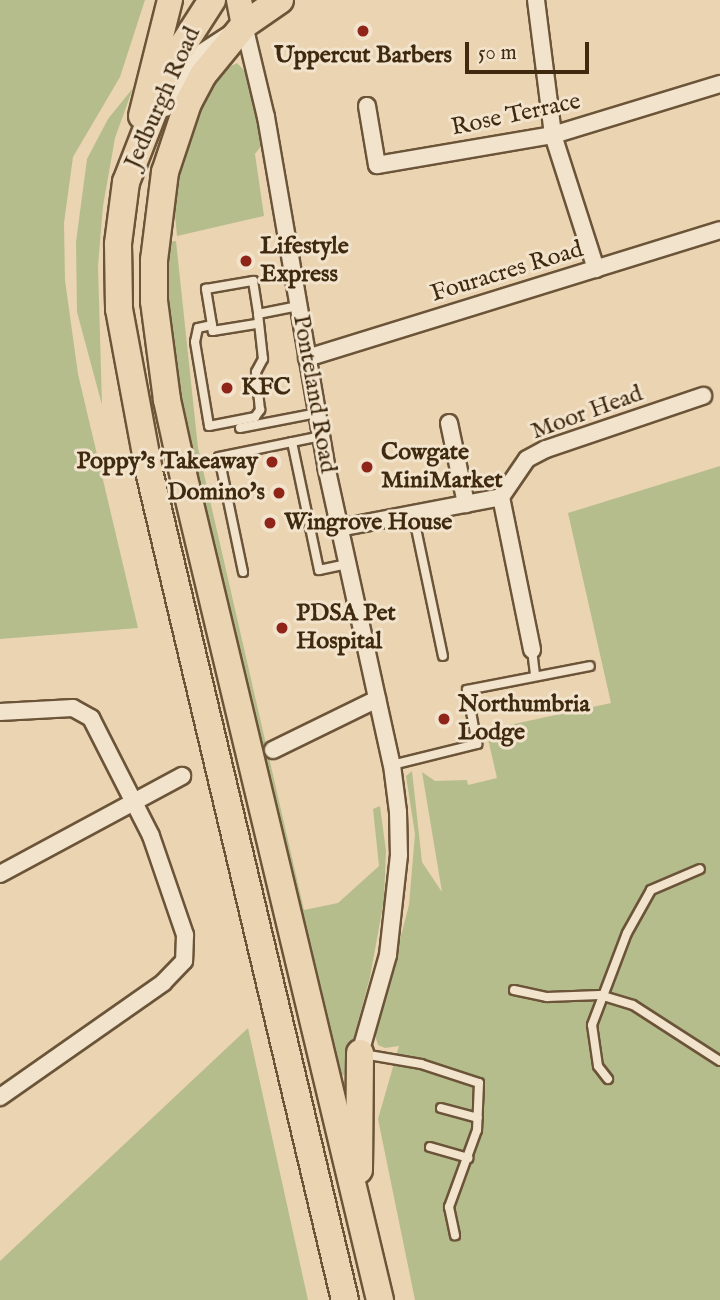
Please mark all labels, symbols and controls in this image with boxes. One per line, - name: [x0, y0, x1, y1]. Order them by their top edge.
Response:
- street label: Jedburgh Road: [119, 23, 207, 173]
- marker: Uppercut Barbers: [355, 23, 371, 39]
- scale bar: [468, 28, 592, 72]
- text: 50 m: [478, 40, 517, 67]
- place label: Uppercut Barbers: [274, 42, 452, 70]
- street label: Rose Terrace: [449, 87, 583, 143]
- place label: Lifestyle Express: [260, 233, 349, 289]
- street label: Fouracres Road: [427, 235, 587, 309]
- marker: Lifestyle Express: [238, 253, 254, 269]
- street label: Ponteland Road: [286, 313, 342, 475]
- place label: KFC: [241, 374, 291, 402]
- marker: KFC: [219, 380, 235, 396]
- street label: Moor Head: [527, 380, 647, 446]
- place label: Cowgate MiniMarket: [381, 439, 503, 495]
- place label: Poppy's Takeaway: [76, 448, 258, 476]
- marker: Poppy's Takeaway: [264, 454, 280, 470]
- marker: Cowgate MiniMarket: [359, 459, 375, 475]
- place label: Domino's: [167, 479, 265, 507]
- marker: Domino's: [271, 485, 287, 501]
- place label: Wingrove House: [284, 509, 452, 537]
- marker: Wingrove House: [262, 515, 278, 531]
- place label: PDSA Pet Hospital: [296, 600, 396, 656]
- marker: PDSA Pet Hospital: [274, 620, 290, 636]
- place label: Northumbria Lodge: [458, 691, 590, 747]
- marker: Northumbria Lodge: [436, 711, 452, 727]

